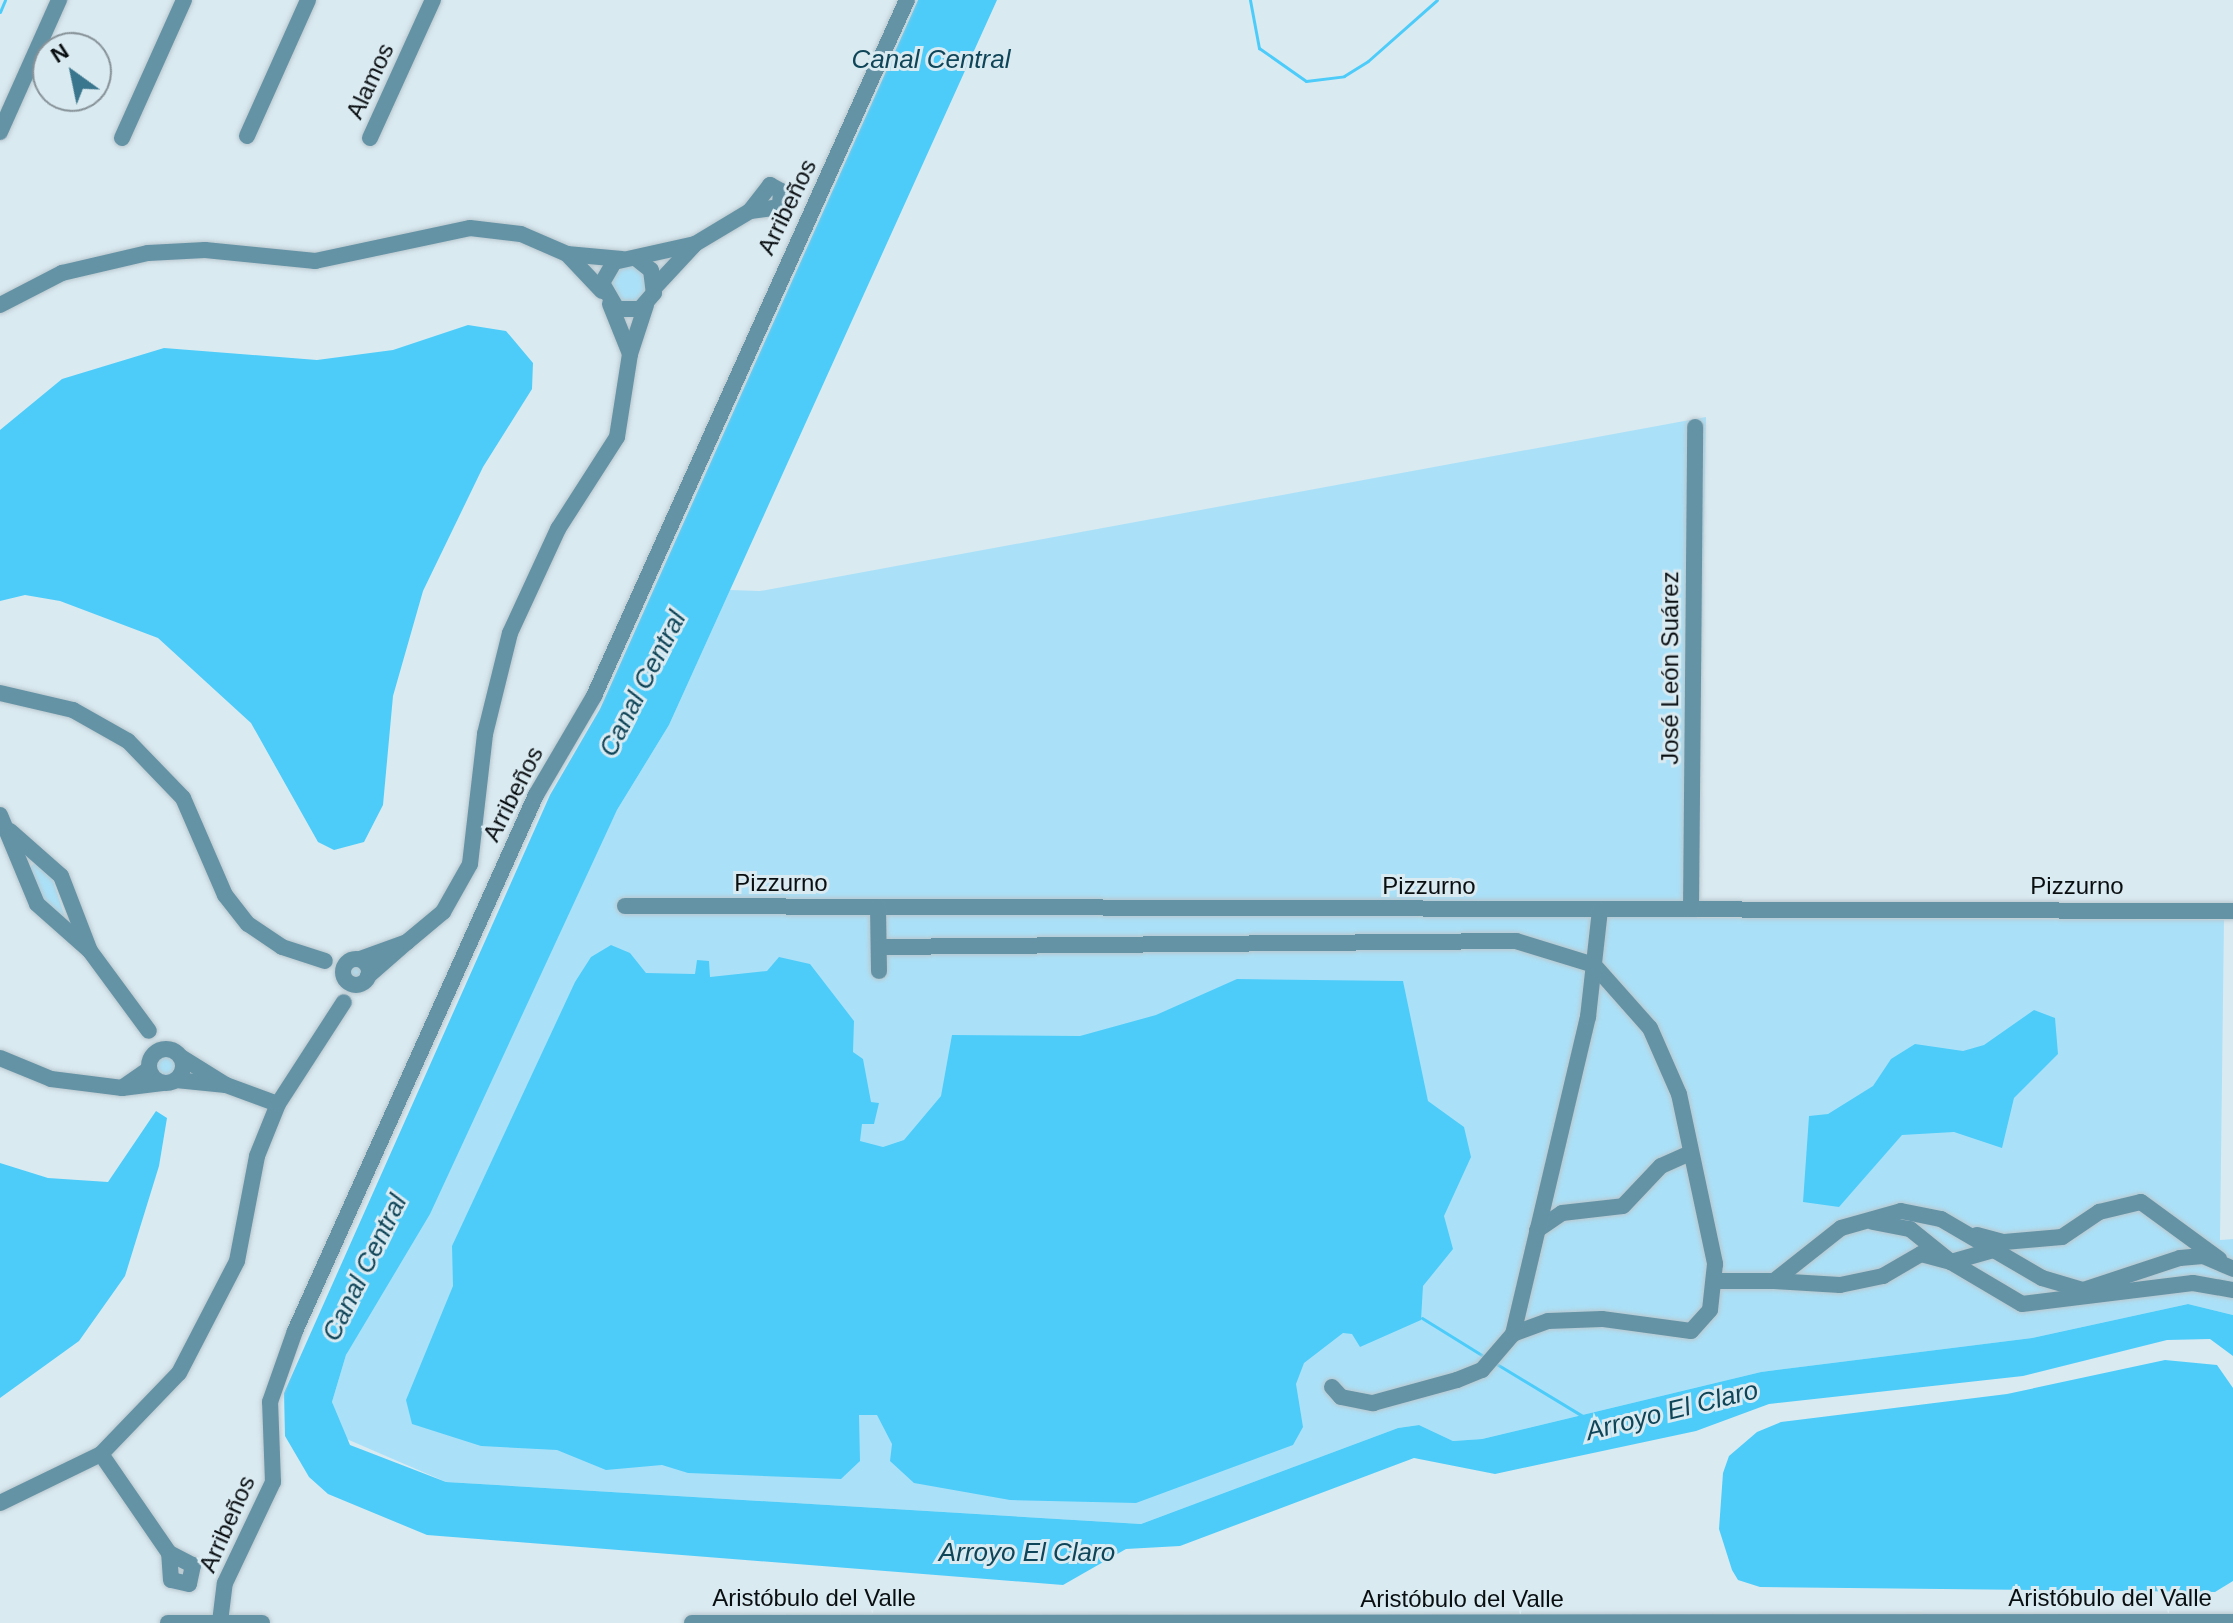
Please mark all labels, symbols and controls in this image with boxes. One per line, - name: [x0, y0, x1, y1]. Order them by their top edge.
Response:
- north arrow: [32, 32, 112, 112]
- text: N: [46, 38, 73, 68]
- street label: Alamos: [340, 39, 400, 123]
- water label: Canal Central: [852, 44, 1010, 76]
- street label: Arribeños: [752, 155, 822, 259]
- street label: José León Suárez: [1656, 571, 1684, 765]
- water label: Canal Central: [593, 606, 693, 762]
- street label: Arribeños: [477, 742, 549, 846]
- street label: Pizzurno: [734, 869, 828, 897]
- street label: Pizzurno: [1382, 872, 1476, 900]
- street label: Pizzurno: [2030, 872, 2124, 900]
- water label: Canal Central: [316, 1190, 414, 1346]
- water label: Arroyo El Claro: [1583, 1375, 1761, 1447]
- street label: Arribeños: [193, 1471, 261, 1577]
- water label: Arroyo El Claro: [939, 1537, 1115, 1569]
- street label: Aristóbulo del Valle: [712, 1584, 916, 1612]
- street label: Aristóbulo del Valle: [2008, 1584, 2212, 1612]
- street label: Aristóbulo del Valle: [1360, 1585, 1564, 1613]

